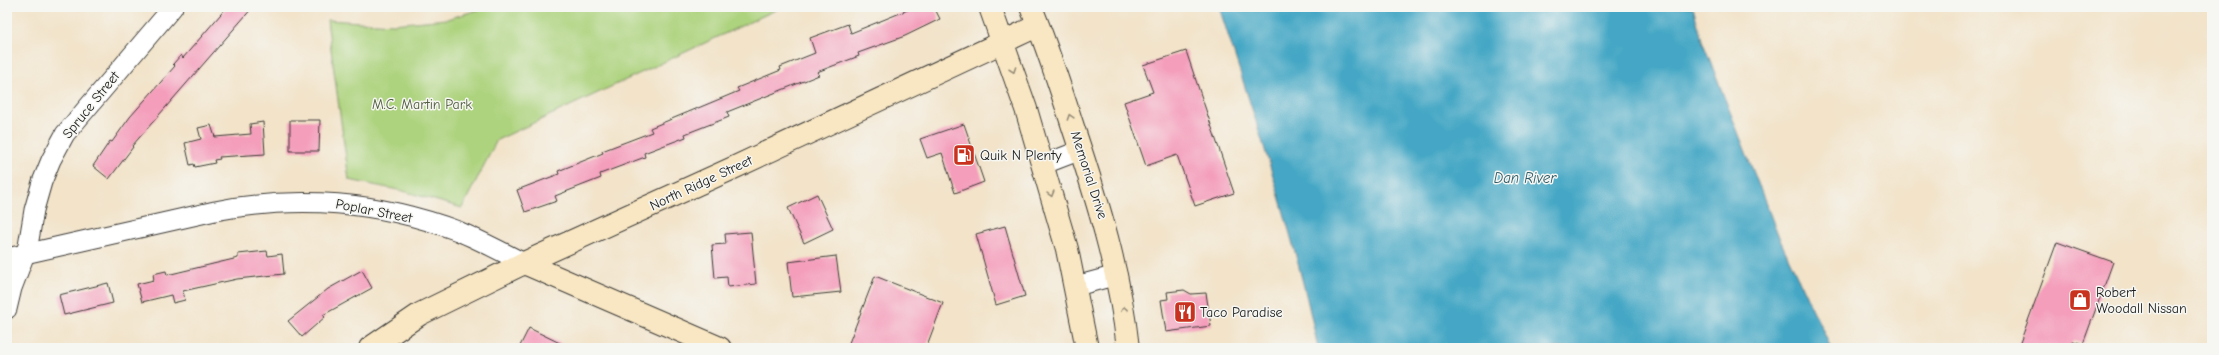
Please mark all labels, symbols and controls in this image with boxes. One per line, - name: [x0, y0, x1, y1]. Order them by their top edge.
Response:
- one-way arrow: [1008, 66, 1017, 73]
- street label: Spruce Street: [59, 67, 124, 142]
- park label: M.C. Martin Park: [372, 96, 472, 113]
- one-way arrow: [1066, 114, 1075, 121]
- street label: Memorial Drive: [1067, 129, 1111, 221]
- fuel station icon: Quik N Plenty: [951, 142, 977, 168]
- place label: Quik N Plenty: [980, 147, 1062, 164]
- street label: North Ridge Street: [647, 151, 756, 214]
- water label: Dan River: [1494, 169, 1557, 187]
- one-way arrow: [1046, 191, 1055, 198]
- street label: Poplar Street: [334, 195, 415, 227]
- place label: Robert Woodall Nissan: [2096, 284, 2187, 317]
- shop icon: Robert Woodall Nissan: [2067, 287, 2093, 313]
- restaurant icon: Taco Paradise: [1172, 299, 1198, 325]
- place label: Taco Paradise: [1200, 304, 1282, 321]
- one-way arrow: [1120, 306, 1128, 312]

